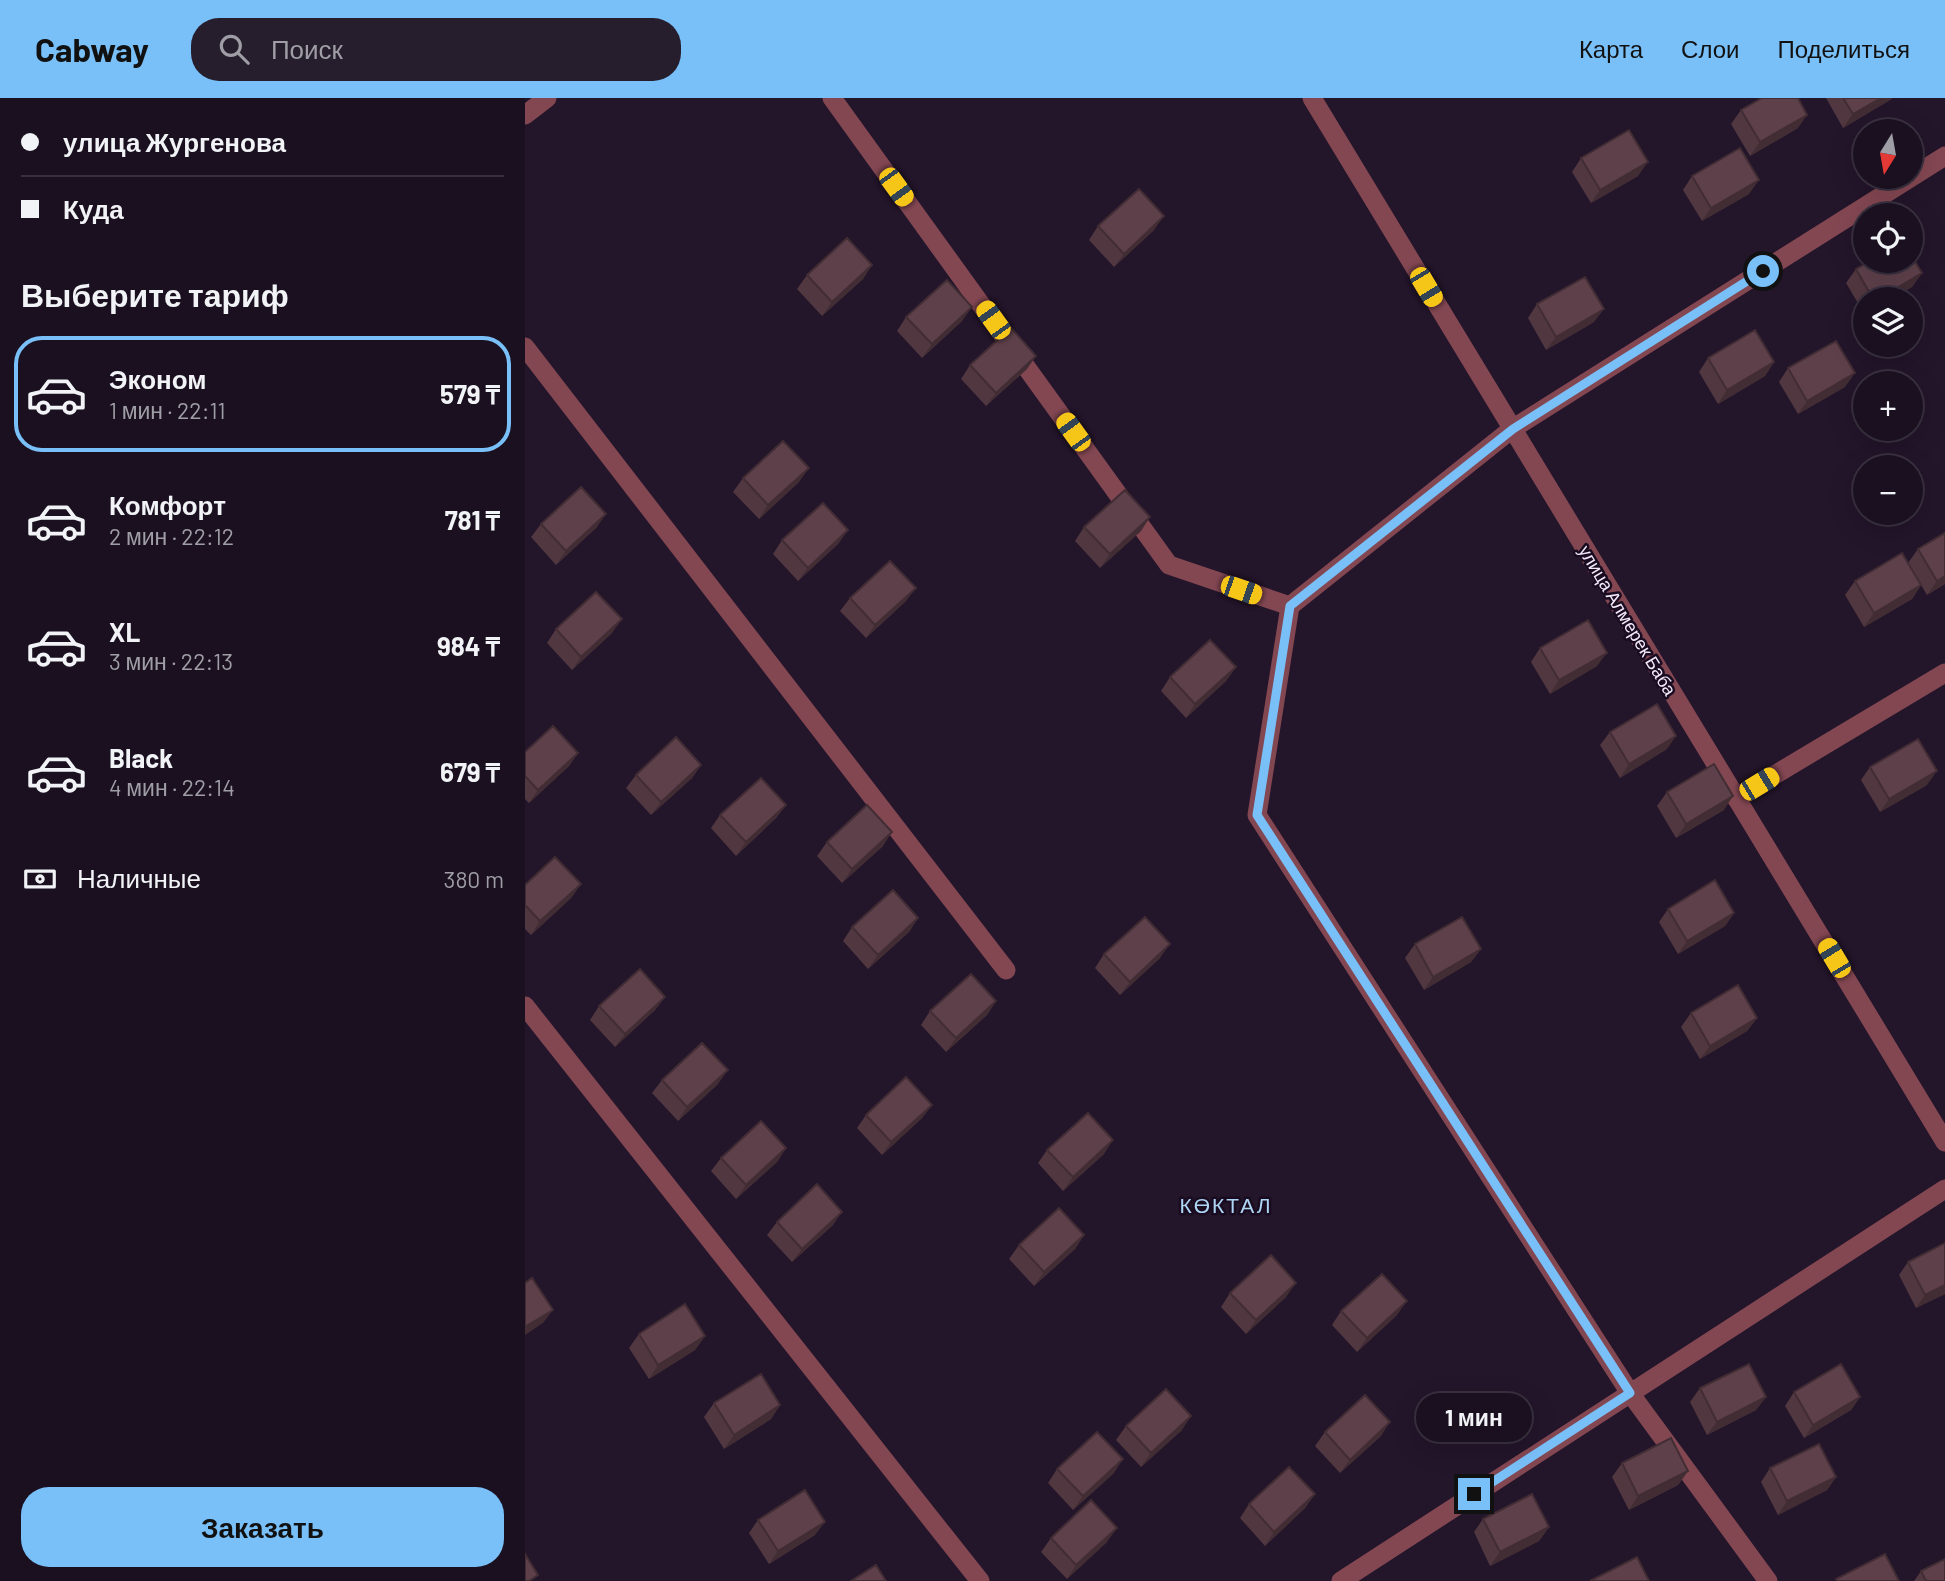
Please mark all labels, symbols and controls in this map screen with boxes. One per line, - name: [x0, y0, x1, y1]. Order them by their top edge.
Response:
- search box: [191, 18, 681, 81]
- text: Cabway: [35, 29, 149, 69]
- icon: search: [215, 30, 253, 68]
- text: Поиск: [271, 33, 343, 64]
- text: Карта: [1579, 34, 1643, 63]
- text: Слои: [1681, 34, 1739, 63]
- text: Поделиться: [1777, 34, 1910, 63]
- north arrow: [1853, 119, 1923, 189]
- map controls: [1853, 119, 1923, 525]
- text: улица Жургенова: [63, 126, 286, 157]
- car: [876, 164, 917, 210]
- text: Куда: [63, 193, 124, 224]
- button: locate: [1853, 203, 1923, 273]
- route start: [1747, 255, 1779, 287]
- car: [1407, 264, 1446, 310]
- text: Выберите тариф: [21, 275, 289, 313]
- button: layers: [1853, 287, 1923, 357]
- car: [973, 297, 1014, 343]
- icon: car: [25, 363, 88, 426]
- text: Эконом: [109, 363, 207, 394]
- button: +: [1853, 371, 1923, 441]
- text: 579 ₸: [440, 378, 500, 409]
- text: 1 мин · 22:11: [109, 396, 226, 424]
- car: [1053, 409, 1094, 455]
- button: −: [1853, 455, 1923, 525]
- icon: car: [25, 489, 88, 552]
- text: Комфорт: [109, 489, 226, 520]
- text: 781 ₸: [445, 504, 500, 535]
- text: 2 мин · 22:12: [109, 522, 234, 550]
- street label: улица Алмерек Баба: [1574, 541, 1682, 700]
- car: [1218, 573, 1265, 607]
- icon: car: [25, 615, 88, 678]
- text: XL: [109, 616, 140, 647]
- text: 984 ₸: [437, 630, 500, 661]
- text: 3 мин · 22:13: [109, 647, 233, 675]
- icon: car: [25, 741, 88, 804]
- text: Black: [109, 742, 173, 773]
- text: 679 ₸: [440, 756, 500, 787]
- car: [1736, 764, 1783, 804]
- text: 4 мин · 22:14: [109, 773, 235, 801]
- icon: cash: [21, 860, 59, 898]
- text: Наличные: [77, 862, 201, 893]
- text: 380 m: [444, 865, 504, 893]
- car: [1815, 935, 1854, 981]
- district label: КӨКТАЛ: [1179, 1192, 1273, 1217]
- callout: 1 мин: [1416, 1392, 1532, 1442]
- text: 1 мин: [1445, 1403, 1503, 1431]
- route end: [1458, 1478, 1490, 1510]
- button: Заказать: [21, 1487, 504, 1567]

